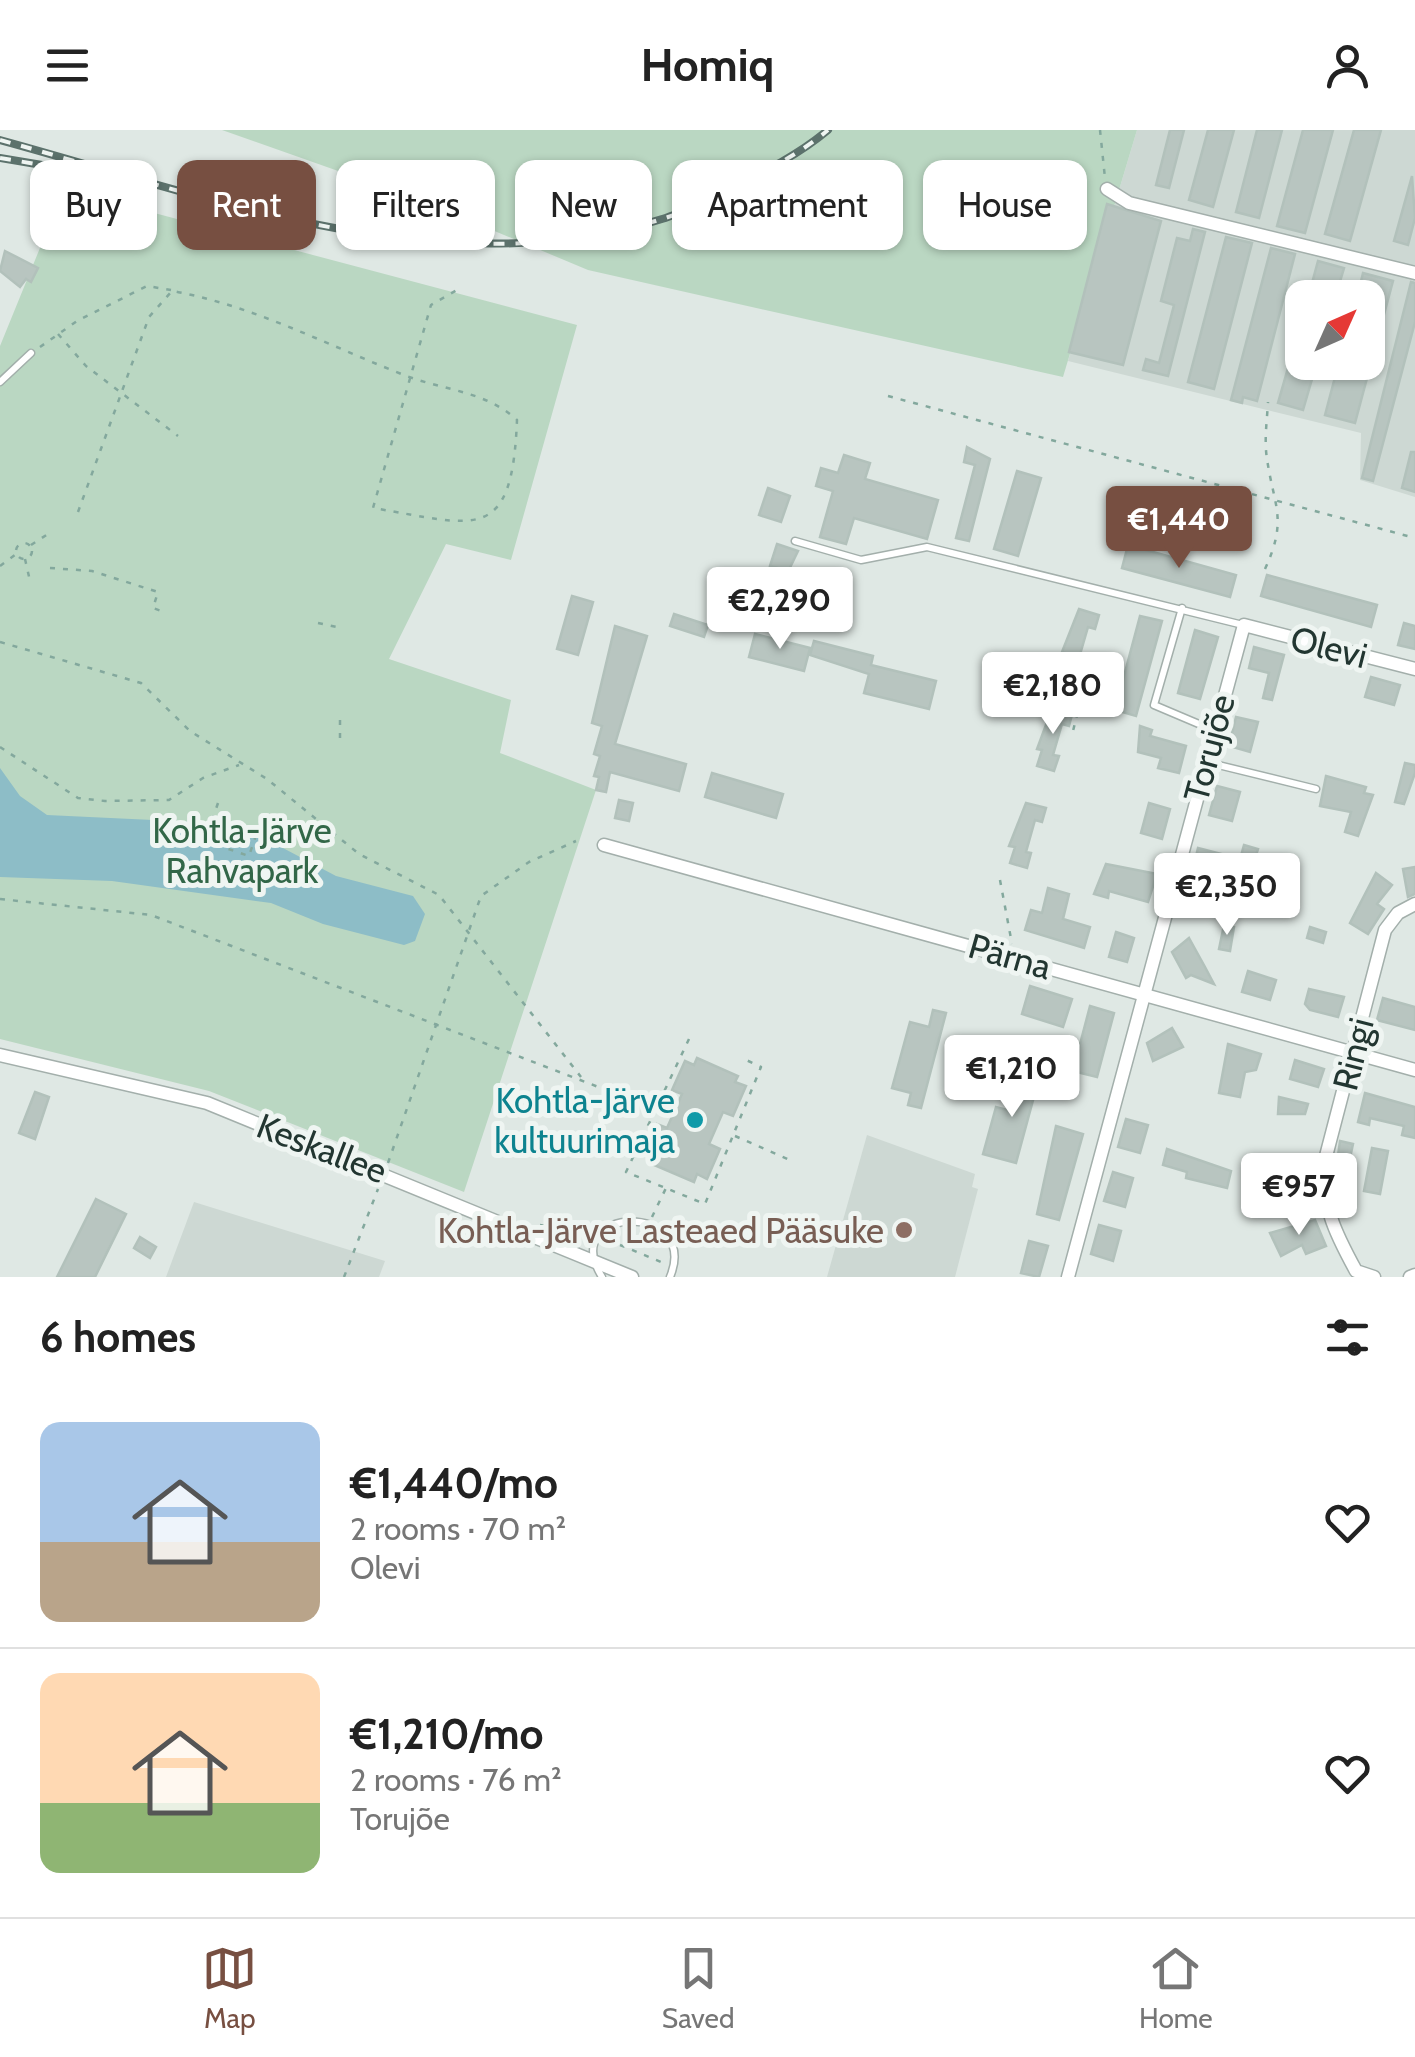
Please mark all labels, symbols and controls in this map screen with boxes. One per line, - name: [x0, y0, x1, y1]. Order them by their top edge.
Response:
- icon: menu: [40, 38, 95, 93]
- text: Homiq: [641, 38, 774, 92]
- icon: person: [1320, 38, 1375, 93]
- chip: Buy: [30, 160, 157, 250]
- chip: Rent: [177, 160, 316, 250]
- chip: Filters: [336, 160, 495, 250]
- chip: New: [515, 160, 652, 250]
- chip: Apartment: [672, 160, 903, 250]
- chip: House: [923, 160, 1087, 250]
- north arrow: [1285, 280, 1385, 380]
- map controls: [1285, 280, 1385, 380]
- pin: €1,440: [1098, 486, 1260, 571]
- text: €1,440: [1128, 499, 1230, 538]
- pin: €2,290: [699, 567, 861, 652]
- text: €2,290: [729, 580, 831, 619]
- street label: Olevi: [1286, 617, 1372, 677]
- pin: €2,180: [972, 652, 1134, 737]
- text: €2,180: [1004, 665, 1102, 704]
- street label: Torujõe: [1174, 690, 1244, 806]
- park label: Kohtla-Järve Rahvapark: [152, 809, 332, 892]
- pin: €2,350: [1146, 853, 1308, 938]
- text: €2,350: [1176, 866, 1278, 905]
- street label: Pärna: [964, 924, 1056, 988]
- street label: Ringi: [1323, 1013, 1383, 1095]
- pin: €1,210: [931, 1035, 1093, 1120]
- text: €1,210: [966, 1048, 1058, 1087]
- place label: Kohtla-Järve kultuurimaja: [494, 1079, 675, 1162]
- street label: Keskallee: [251, 1104, 393, 1192]
- marker: Kohtla-Järve kultuurimaja: [684, 1109, 706, 1131]
- pin: €957: [1240, 1153, 1358, 1238]
- text: €957: [1263, 1166, 1335, 1205]
- place label: Kohtla-Järve Lasteaed Pääsuke: [437, 1209, 884, 1252]
- marker: Kohtla-Järve Lasteaed Pääsuke: [893, 1219, 915, 1241]
- icon: filters: [1320, 1310, 1375, 1365]
- text: 6 homes: [40, 1311, 196, 1363]
- text: €1,440/mo: [350, 1457, 558, 1509]
- icon: home: [120, 1462, 240, 1582]
- icon: heart: [1320, 1495, 1375, 1550]
- text: 2 rooms · 70 m²: [350, 1509, 566, 1548]
- text: Olevi: [350, 1548, 421, 1587]
- text: €1,210/mo: [350, 1708, 543, 1760]
- icon: home: [120, 1713, 240, 1833]
- icon: heart: [1320, 1746, 1375, 1801]
- text: 2 rooms · 76 m²: [350, 1760, 562, 1799]
- text: Torujõe: [350, 1799, 450, 1838]
- tab: Map: [202, 1941, 257, 2035]
- tab: Saved: [662, 1941, 735, 2035]
- tab: Home: [1139, 1941, 1213, 2035]

